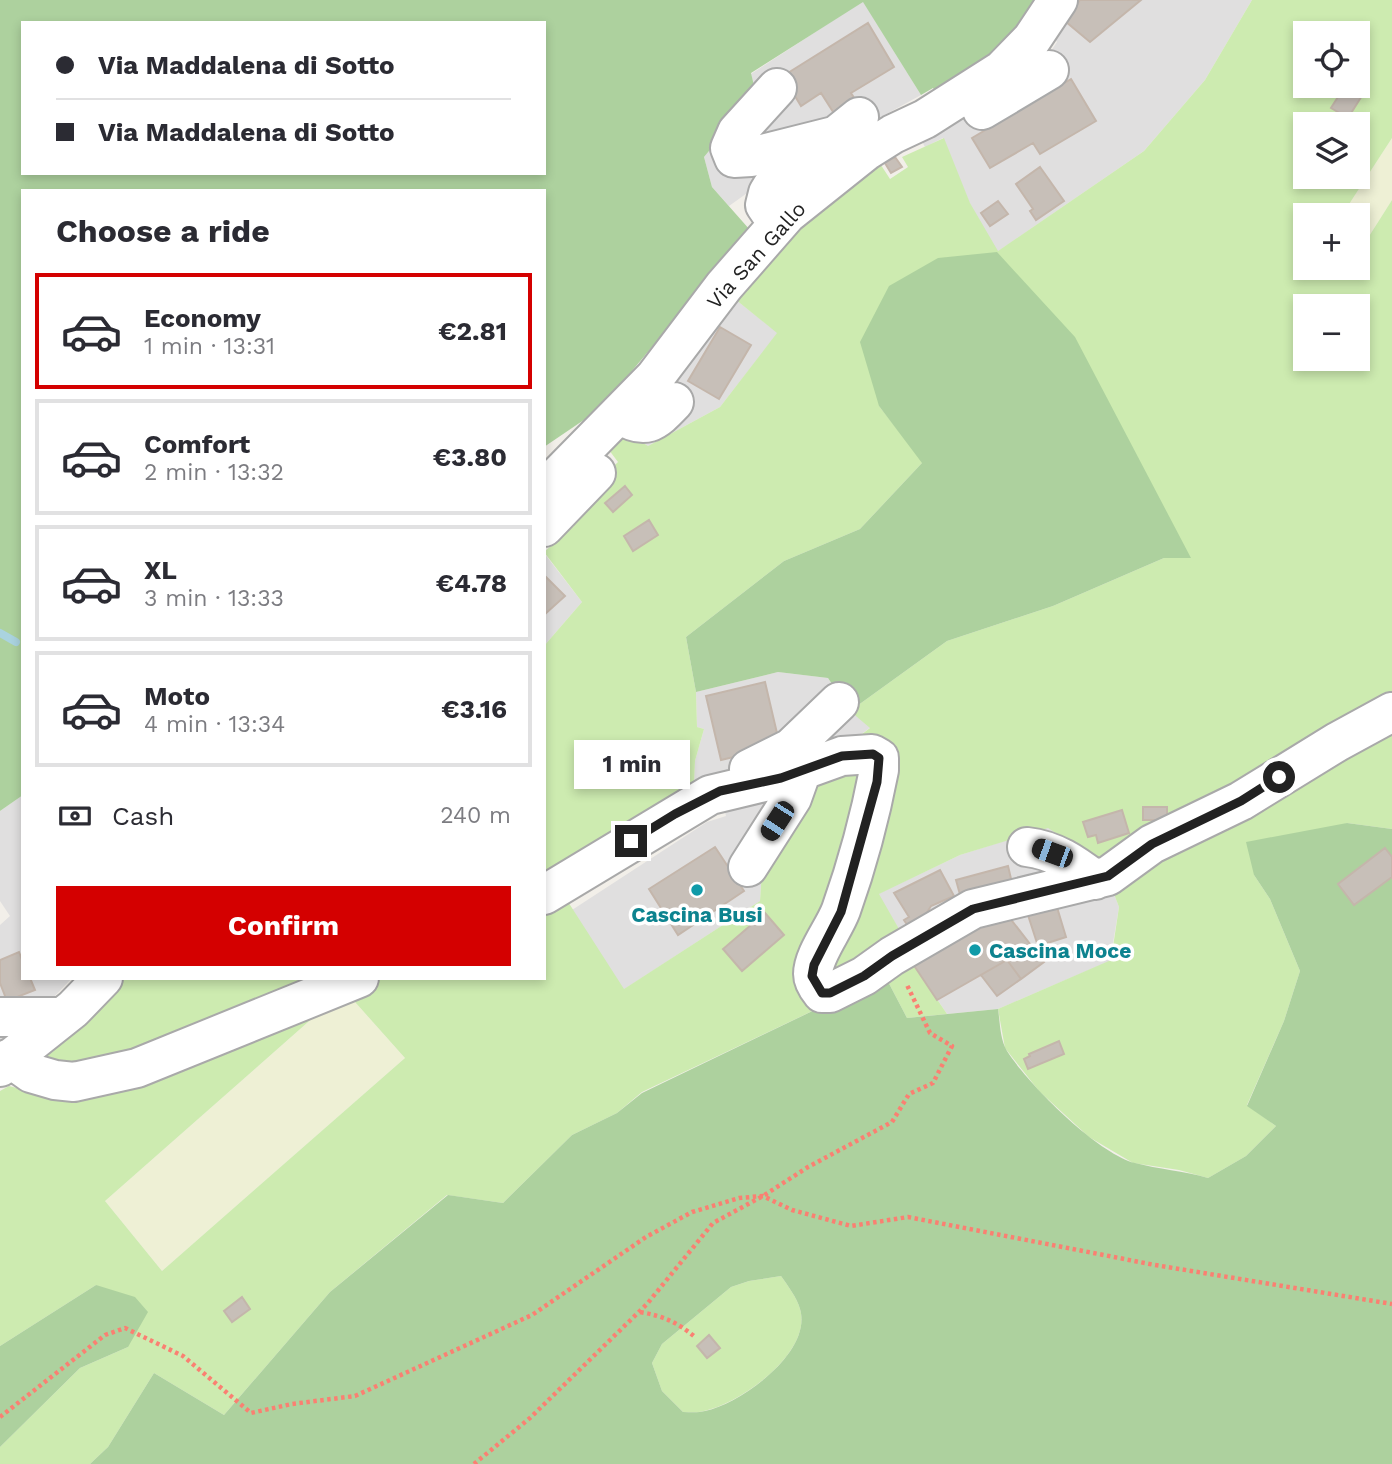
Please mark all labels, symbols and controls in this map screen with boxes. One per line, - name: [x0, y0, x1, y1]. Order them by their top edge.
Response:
- map controls: [1293, 21, 1370, 371]
- button: locate: [1293, 21, 1370, 98]
- text: Via Maddalena di Sotto: [98, 50, 395, 80]
- button: layers: [1293, 112, 1370, 189]
- text: Via Maddalena di Sotto: [98, 117, 395, 147]
- street label: Via San Gallo: [701, 196, 811, 314]
- button: +: [1293, 203, 1370, 280]
- text: Choose a ride: [56, 212, 270, 250]
- button: −: [1293, 294, 1370, 371]
- icon: car: [60, 300, 123, 363]
- text: Economy: [144, 303, 261, 333]
- text: €2.81: [438, 316, 507, 346]
- text: 1 min · 13:31: [144, 333, 275, 360]
- icon: car: [60, 426, 123, 489]
- text: Comfort: [144, 429, 250, 459]
- text: €3.80: [433, 442, 507, 472]
- text: 2 min · 13:32: [144, 459, 284, 486]
- icon: car: [60, 552, 123, 615]
- text: XL: [144, 555, 177, 585]
- text: €4.78: [436, 568, 507, 598]
- text: 3 min · 13:33: [144, 585, 284, 612]
- icon: car: [60, 678, 123, 741]
- text: Moto: [144, 681, 210, 711]
- text: €3.16: [441, 694, 507, 724]
- text: 4 min · 13:34: [144, 711, 285, 738]
- callout: 1 min: [573, 740, 689, 788]
- text: 1 min: [602, 751, 662, 778]
- route start: [1263, 761, 1295, 793]
- icon: cash: [56, 797, 94, 835]
- car: [757, 798, 798, 844]
- text: Cash: [112, 801, 174, 831]
- text: 240 m: [440, 802, 511, 829]
- route end: [615, 825, 647, 857]
- car: [1029, 836, 1076, 870]
- marker: Cascina Busi: [689, 882, 705, 898]
- button: Confirm: [56, 886, 511, 966]
- place label: Cascina Busi: [631, 902, 763, 927]
- place label: Cascina Moce: [989, 938, 1131, 963]
- marker: Cascina Moce: [967, 942, 983, 958]

